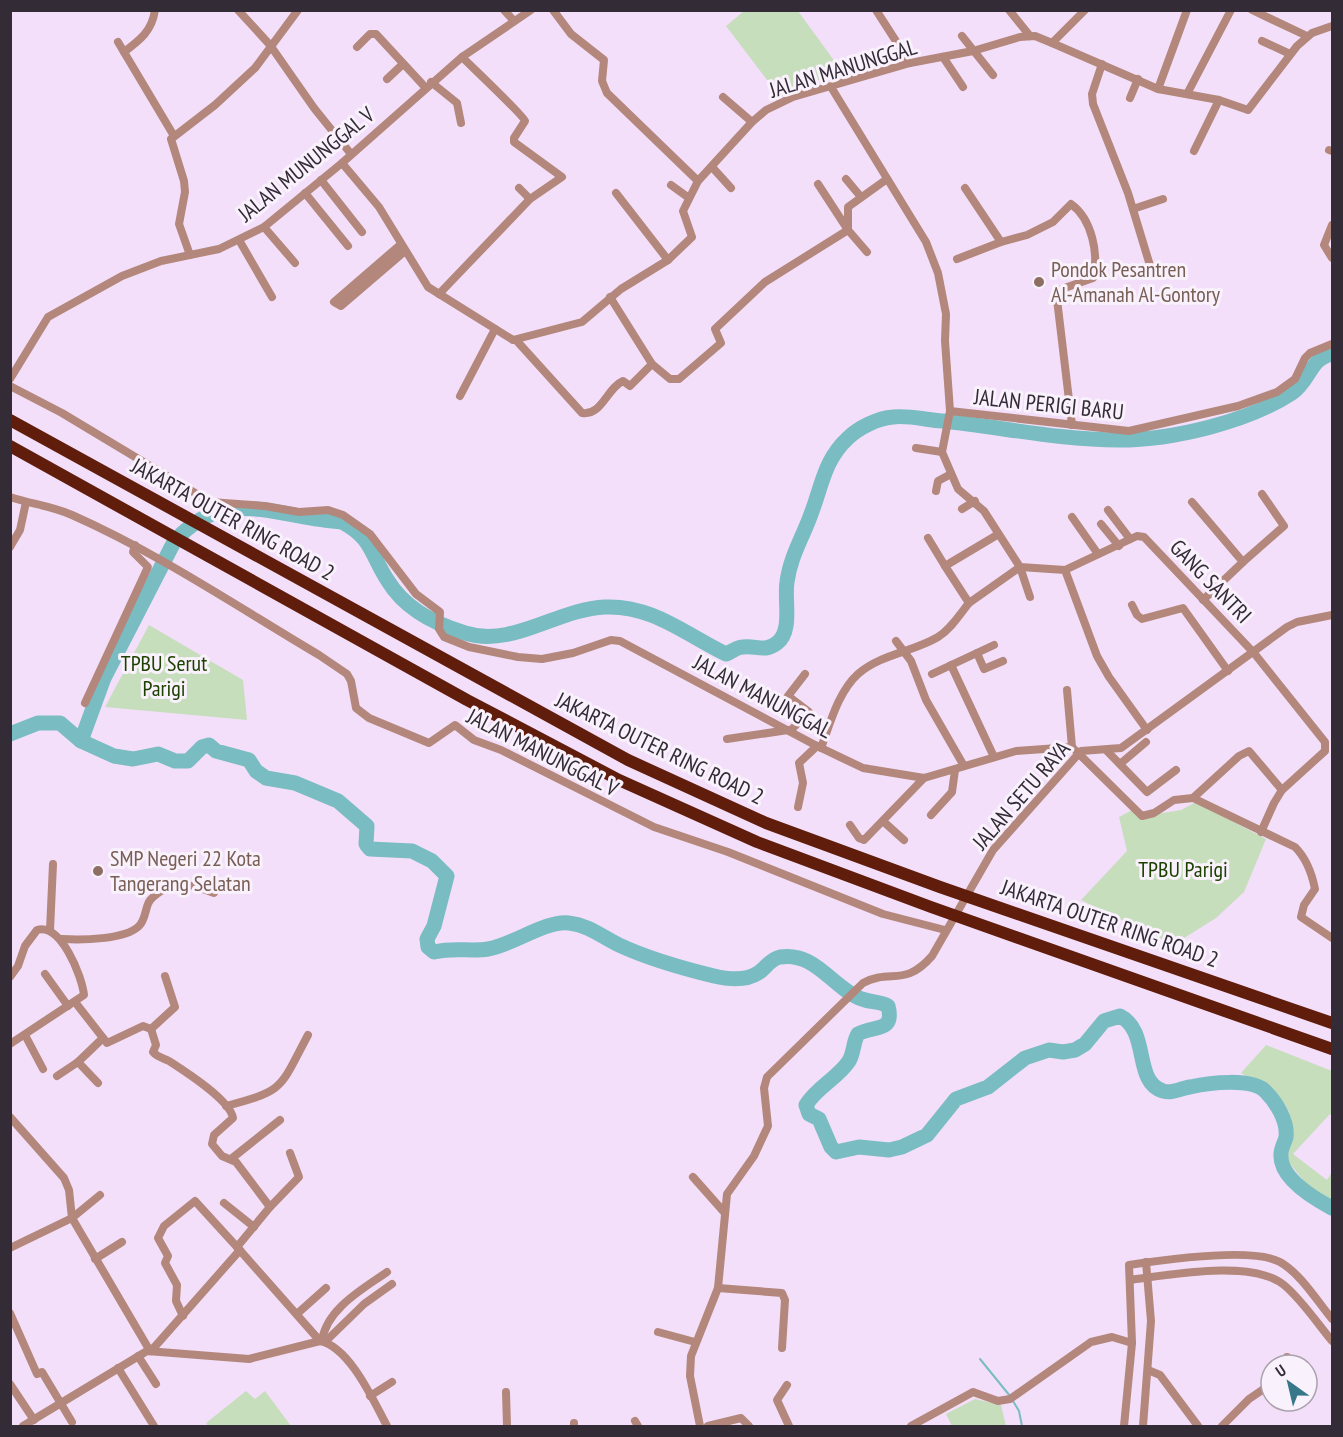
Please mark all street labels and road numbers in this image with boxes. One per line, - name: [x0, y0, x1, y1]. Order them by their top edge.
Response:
- street label: JALAN MANUNGGAL: [765, 32, 920, 104]
- street label: JALAN MUNUNGGAL V: [231, 100, 380, 228]
- street label: JALAN PERIGI BARU: [972, 382, 1125, 426]
- street label: JAKARTA OUTER RING ROAD 2: [126, 451, 340, 587]
- street label: GANG SANTRI: [1164, 533, 1258, 629]
- street label: JALAN MANUNGGAL: [688, 647, 837, 744]
- street label: JAKARTA OUTER RING ROAD 2: [550, 685, 769, 811]
- street label: JALAN MANUNGGAL V: [462, 701, 624, 803]
- street label: JALAN SETU RAYA: [965, 734, 1076, 856]
- street label: JAKARTA OUTER RING ROAD 2: [997, 872, 1222, 973]

